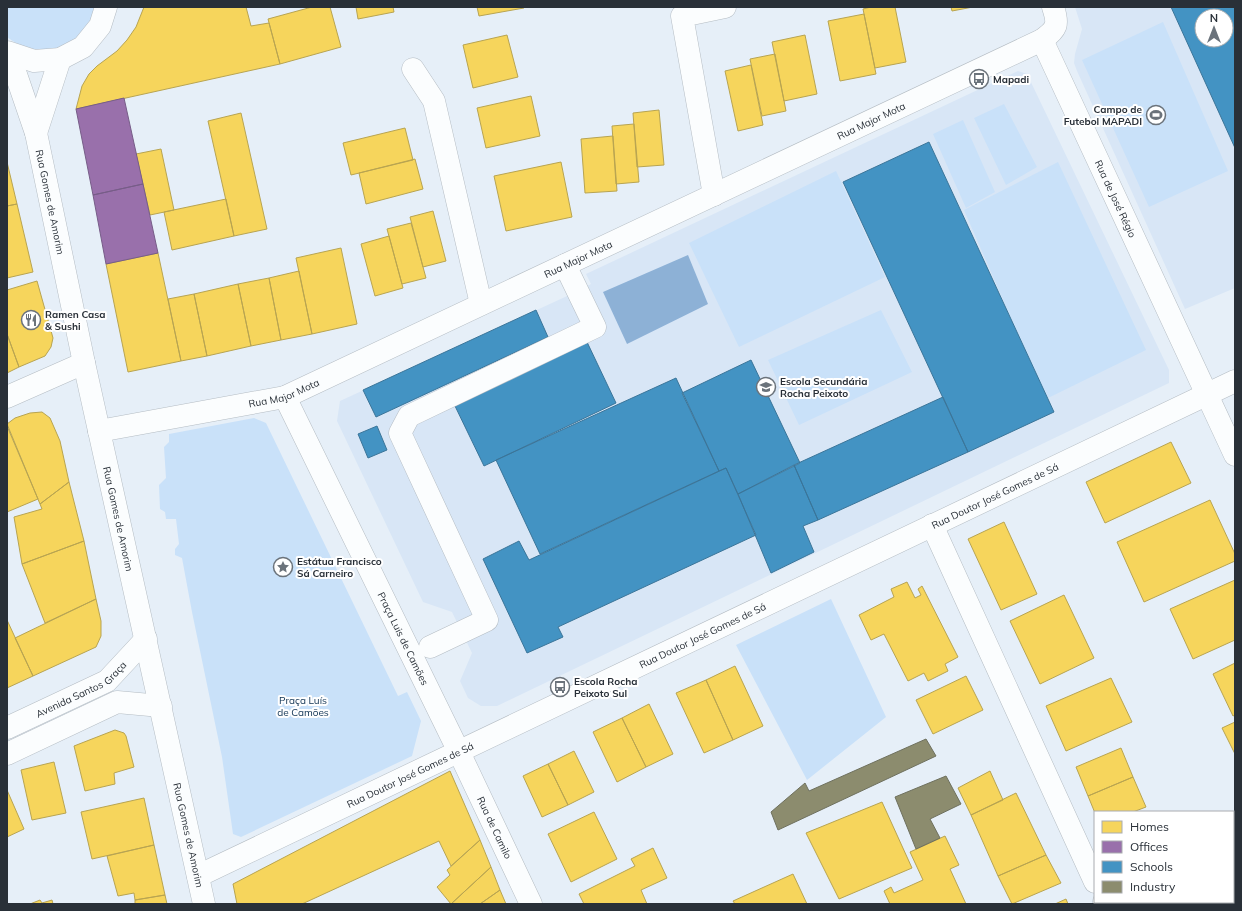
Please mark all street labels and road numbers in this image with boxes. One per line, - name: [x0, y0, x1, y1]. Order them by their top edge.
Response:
- street label: Rua Major Mota: [835, 99, 907, 143]
- street label: Rua Gomes de Amorim: [33, 148, 67, 256]
- street label: Rua de José Régio: [1092, 158, 1139, 240]
- street label: Rua Major Mota: [542, 238, 614, 281]
- street label: Rua Major Mota: [247, 376, 321, 411]
- street label: Rua Doutor José Gomes de Sá: [930, 460, 1061, 532]
- street label: Rua Gomes de Amorim: [100, 465, 136, 573]
- street label: Praça Luis de Camões: [375, 590, 431, 688]
- street label: Rua Doutor José Gomes de Sá: [637, 600, 768, 671]
- street label: Avenida Santos Graça: [34, 658, 129, 721]
- street label: Rua Doutor José Gomes de Sá: [345, 739, 476, 811]
- street label: Rua Gomes de Amorim: [170, 782, 206, 889]
- street label: Rua de Camilo: [474, 795, 515, 861]

